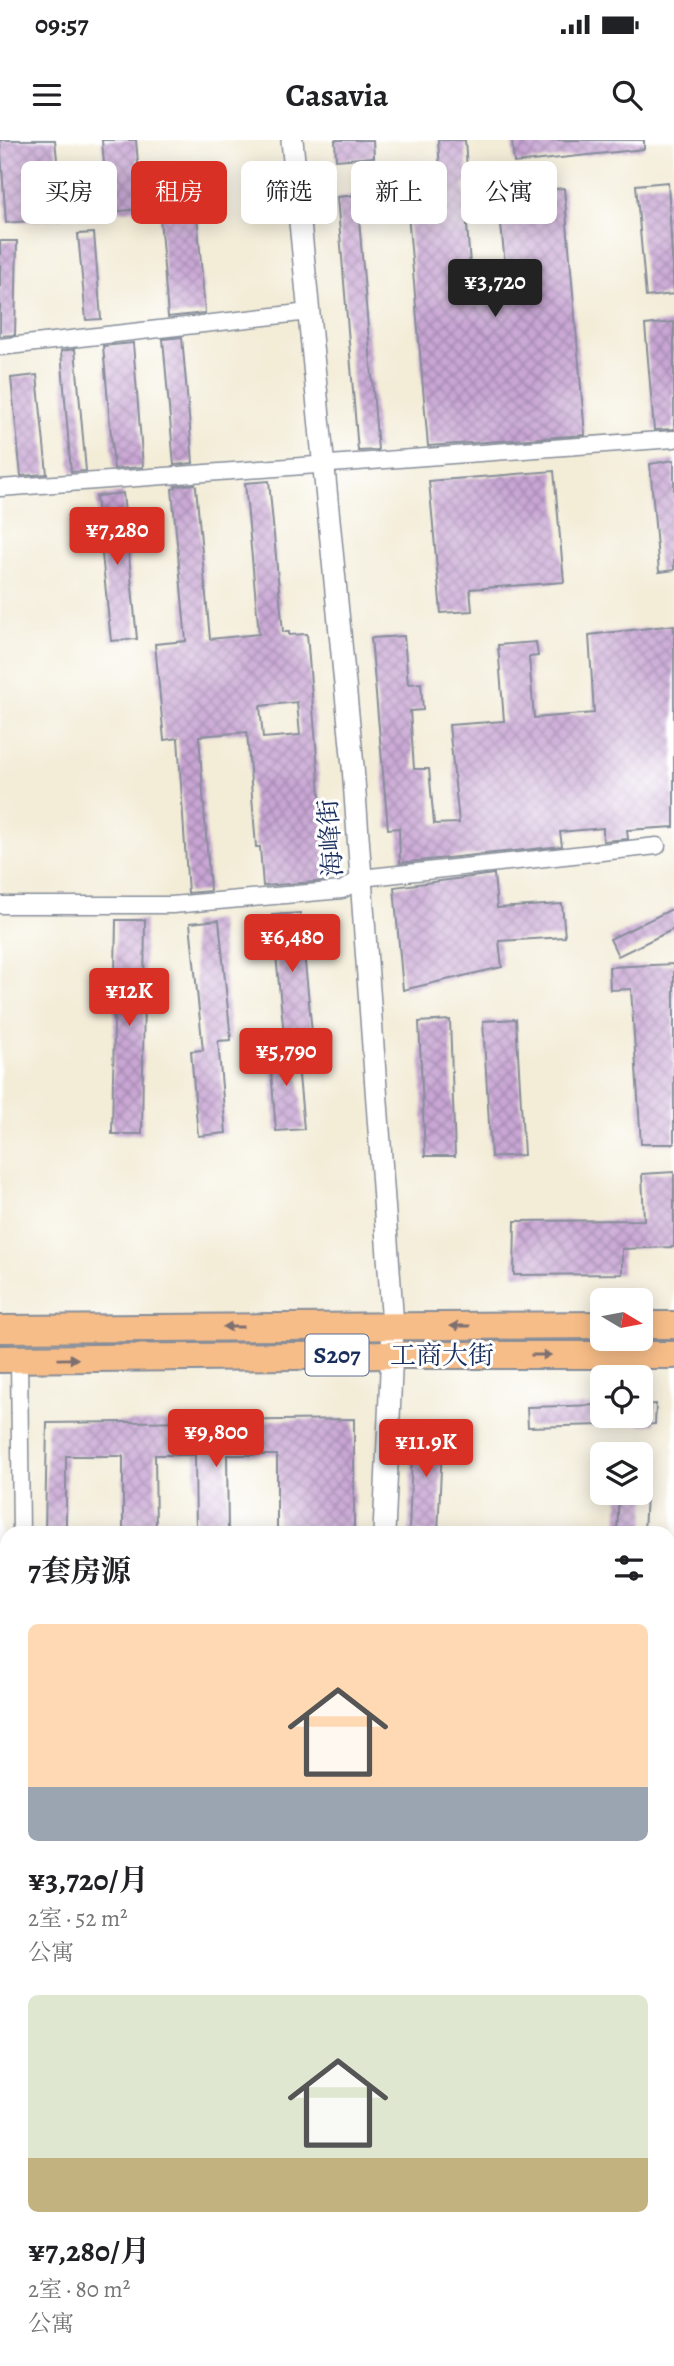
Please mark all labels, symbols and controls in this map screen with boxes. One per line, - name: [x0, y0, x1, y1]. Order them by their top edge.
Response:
- text: 09:57: [35, 7, 89, 42]
- text: Casavia: [286, 73, 388, 117]
- icon: menu: [28, 76, 66, 114]
- icon: search: [608, 76, 646, 114]
- chip: 买房: [21, 161, 117, 224]
- chip: 租房: [131, 161, 227, 224]
- chip: 筛选: [241, 161, 337, 224]
- chip: 新上: [351, 161, 447, 224]
- chip: 公寓: [461, 161, 557, 224]
- pin: ¥3,720: [438, 260, 552, 319]
- text: ¥3,720: [464, 266, 526, 297]
- pin: ¥7,280: [60, 508, 174, 567]
- text: ¥7,280: [86, 514, 148, 545]
- street label: 海峰街: [310, 798, 351, 878]
- pin: ¥6,480: [235, 914, 349, 974]
- text: ¥6,480: [260, 921, 324, 952]
- pin: ¥12K: [88, 968, 170, 1028]
- text: ¥12K: [105, 975, 153, 1006]
- pin: ¥5,790: [229, 1028, 343, 1088]
- text: ¥5,790: [255, 1035, 317, 1066]
- north arrow: [590, 1288, 653, 1351]
- map controls: [590, 1288, 653, 1505]
- one-way arrow: [449, 1320, 471, 1332]
- one-way arrow: [222, 1321, 244, 1333]
- road number: S207: [306, 1335, 368, 1376]
- street label: 工商大街: [390, 1338, 494, 1373]
- one-way arrow: [530, 1349, 552, 1361]
- one-way arrow: [57, 1353, 79, 1365]
- button: locate: [590, 1365, 653, 1428]
- pin: ¥9,800: [159, 1410, 273, 1469]
- text: ¥9,800: [184, 1416, 248, 1447]
- pin: ¥11.9K: [369, 1420, 483, 1479]
- text: ¥11.9K: [395, 1426, 457, 1457]
- button: layers: [590, 1442, 653, 1505]
- icon: filters: [610, 1549, 648, 1587]
- text: 7套房源: [28, 1551, 131, 1591]
- icon: home: [275, 1669, 401, 1795]
- text: ¥3,720/月: [28, 1860, 148, 1900]
- text: 2室 · 52 m²: [28, 1903, 128, 1934]
- text: 公寓: [28, 1937, 74, 1968]
- icon: home: [275, 2040, 401, 2166]
- text: ¥7,280/月: [28, 2231, 150, 2271]
- text: 2室 · 80 m²: [28, 2274, 130, 2305]
- text: 公寓: [28, 2308, 74, 2339]

